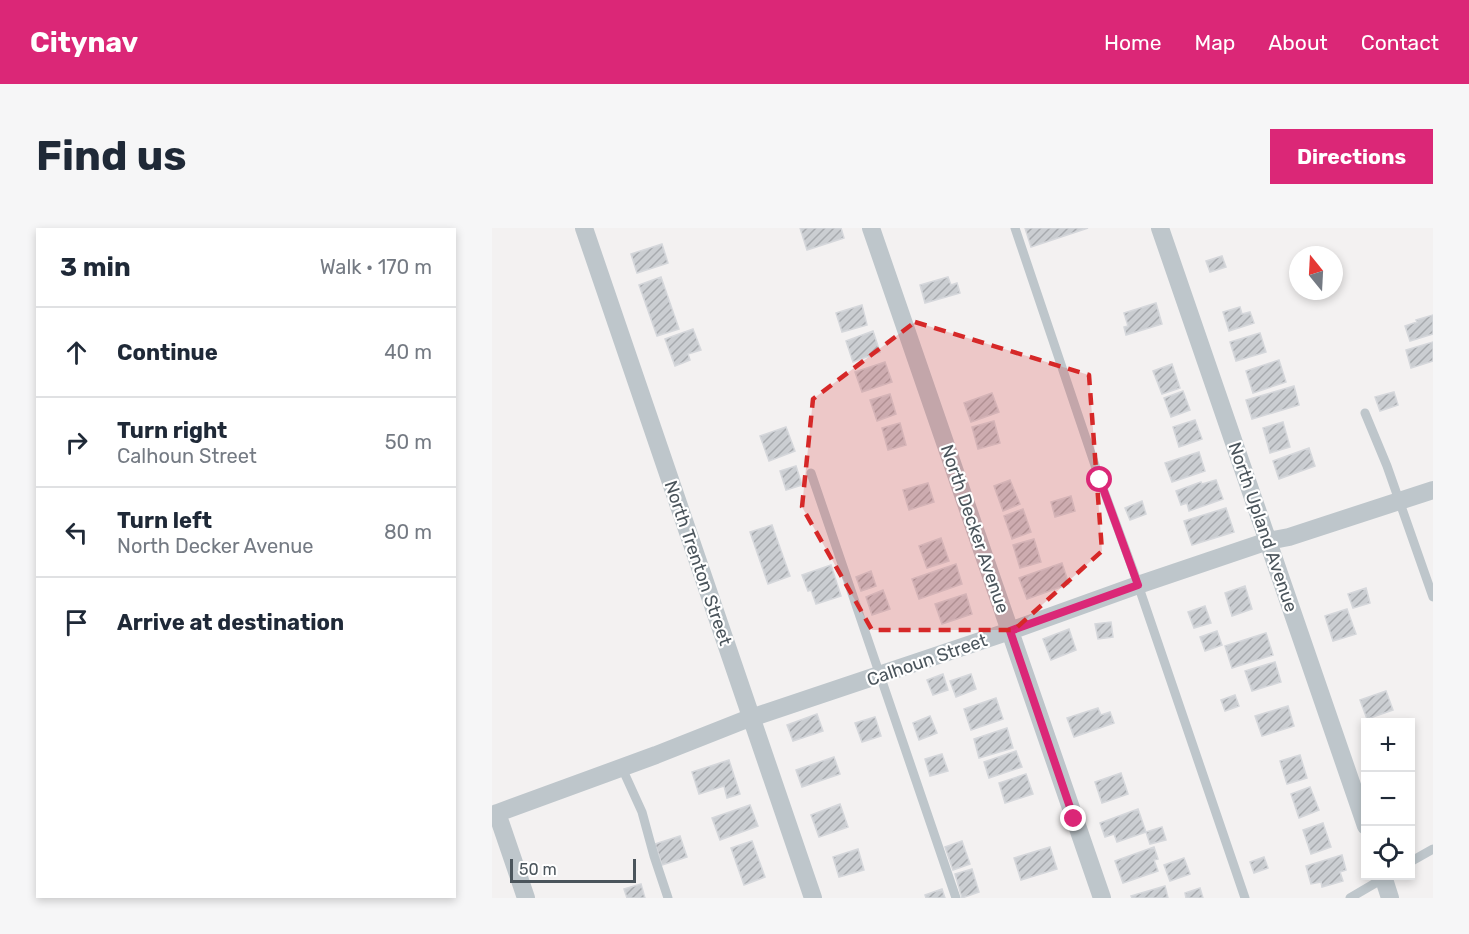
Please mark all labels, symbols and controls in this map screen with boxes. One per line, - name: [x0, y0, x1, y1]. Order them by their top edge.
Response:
- text: Citynav: [30, 26, 138, 59]
- text: Home: [1104, 30, 1161, 55]
- text: Map: [1194, 30, 1235, 55]
- text: About: [1268, 30, 1328, 55]
- text: Contact: [1361, 30, 1439, 55]
- button: Directions: [1270, 129, 1433, 184]
- text: Find us: [36, 131, 187, 181]
- north arrow: [1289, 246, 1343, 300]
- text: 3 min: [60, 252, 131, 283]
- text: Walk · 170 m: [320, 255, 432, 279]
- icon: ahead: [60, 336, 93, 369]
- text: Continue: [117, 339, 218, 366]
- text: 40 m: [384, 340, 432, 364]
- text: Turn right: [117, 417, 227, 444]
- icon: right: [60, 426, 93, 459]
- text: 50 m: [385, 430, 432, 454]
- street label: North Upland Avenue: [1224, 439, 1302, 615]
- street label: North Decker Avenue: [936, 442, 1014, 616]
- text: Calhoun Street: [117, 444, 257, 468]
- route start: [1086, 466, 1112, 492]
- street label: North Trenton Street: [659, 478, 737, 648]
- text: Turn left: [117, 507, 212, 534]
- icon: left: [60, 516, 93, 549]
- text: 80 m: [384, 520, 432, 544]
- text: North Decker Avenue: [117, 534, 314, 558]
- icon: arrive: [60, 606, 93, 639]
- text: Arrive at destination: [117, 609, 344, 636]
- street label: Calhoun Street: [864, 629, 990, 691]
- map controls: [1361, 718, 1415, 880]
- button: +: [1361, 718, 1415, 772]
- button: −: [1361, 772, 1415, 826]
- route end: [1060, 805, 1086, 831]
- button: locate: [1361, 826, 1415, 880]
- scale bar: [510, 856, 636, 884]
- text: 50 m: [519, 860, 557, 879]

